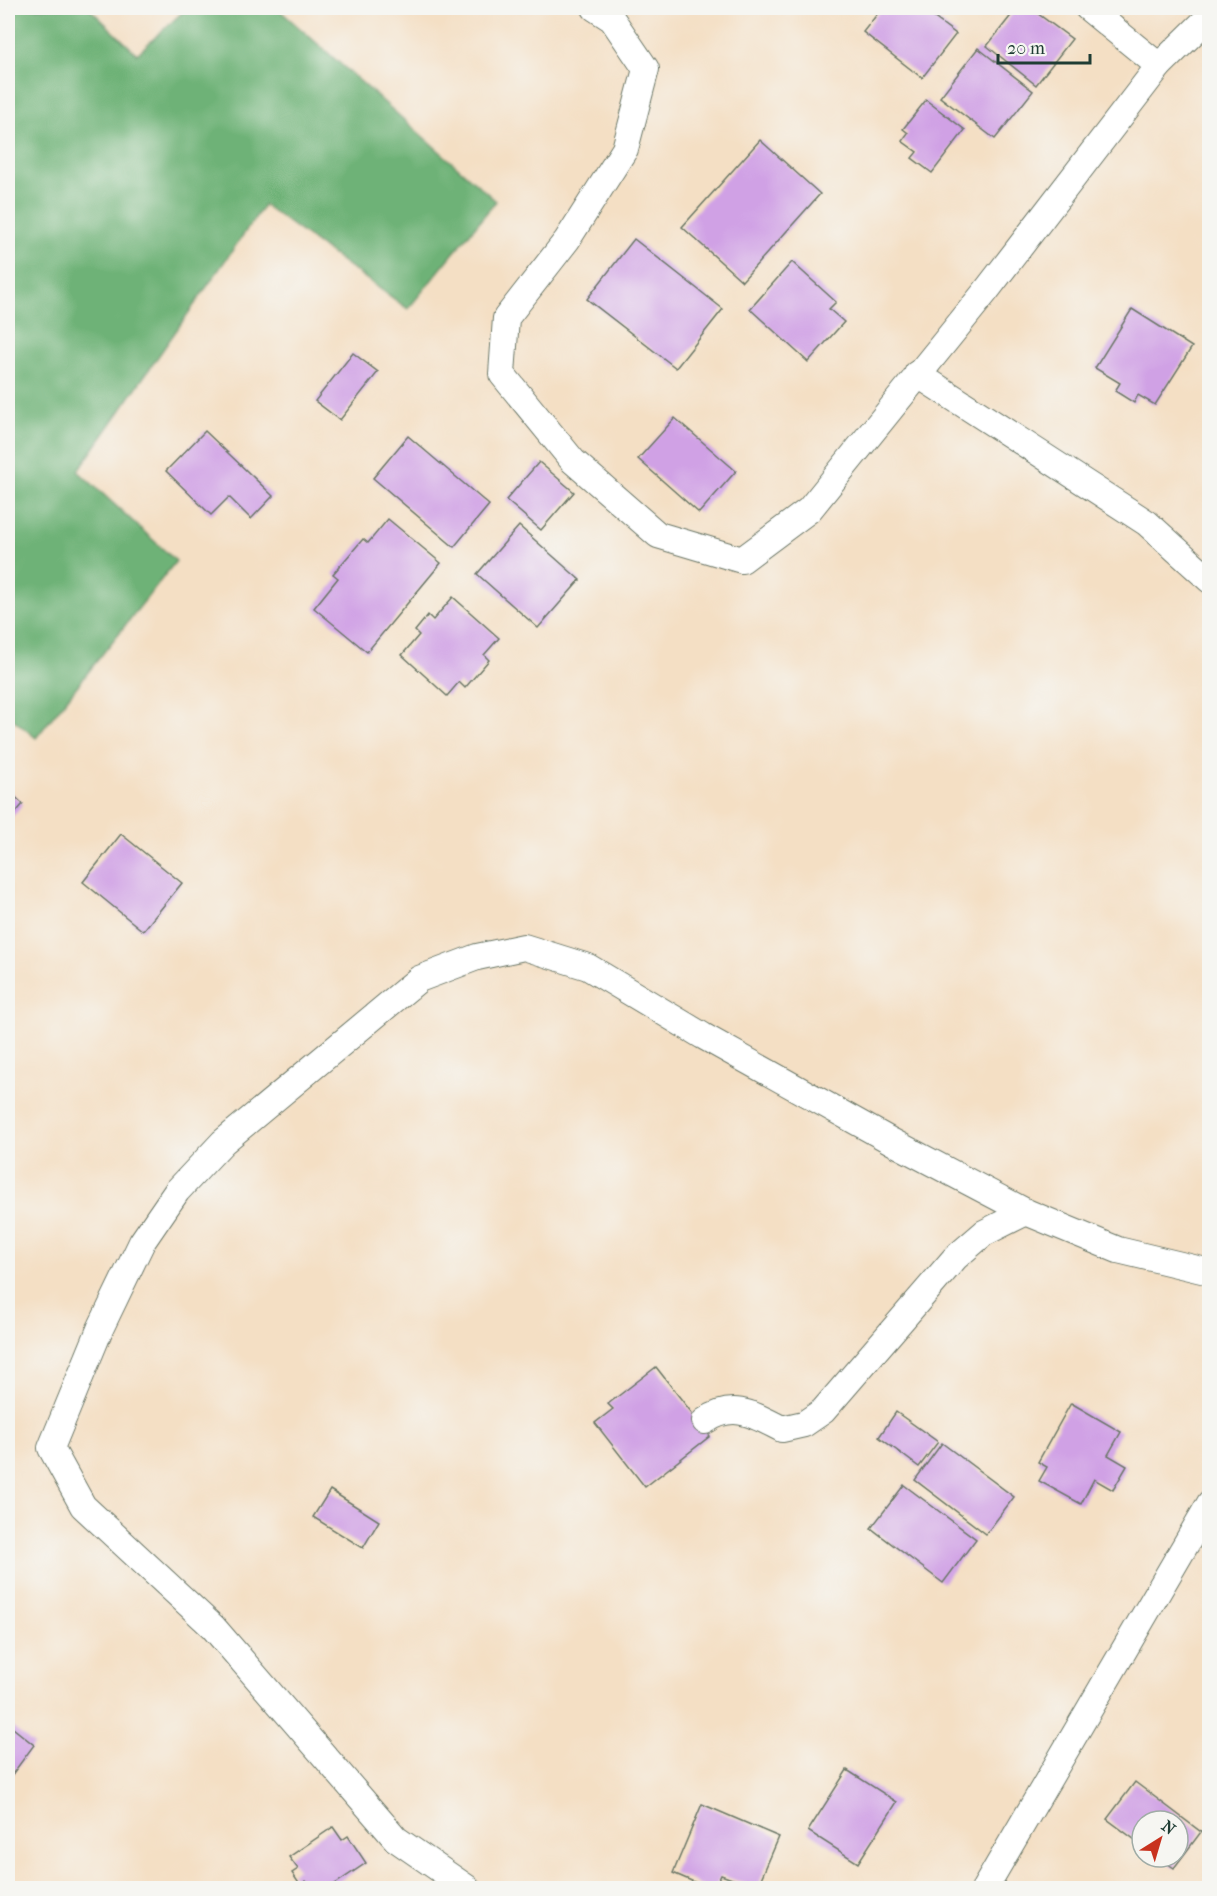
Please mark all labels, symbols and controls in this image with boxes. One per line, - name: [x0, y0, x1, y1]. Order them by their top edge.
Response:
- scale bar: [998, 27, 1090, 65]
- text: 20 m: [1007, 38, 1045, 59]
- north arrow: [1130, 1809, 1190, 1869]
- text: N: [1158, 1816, 1180, 1839]

